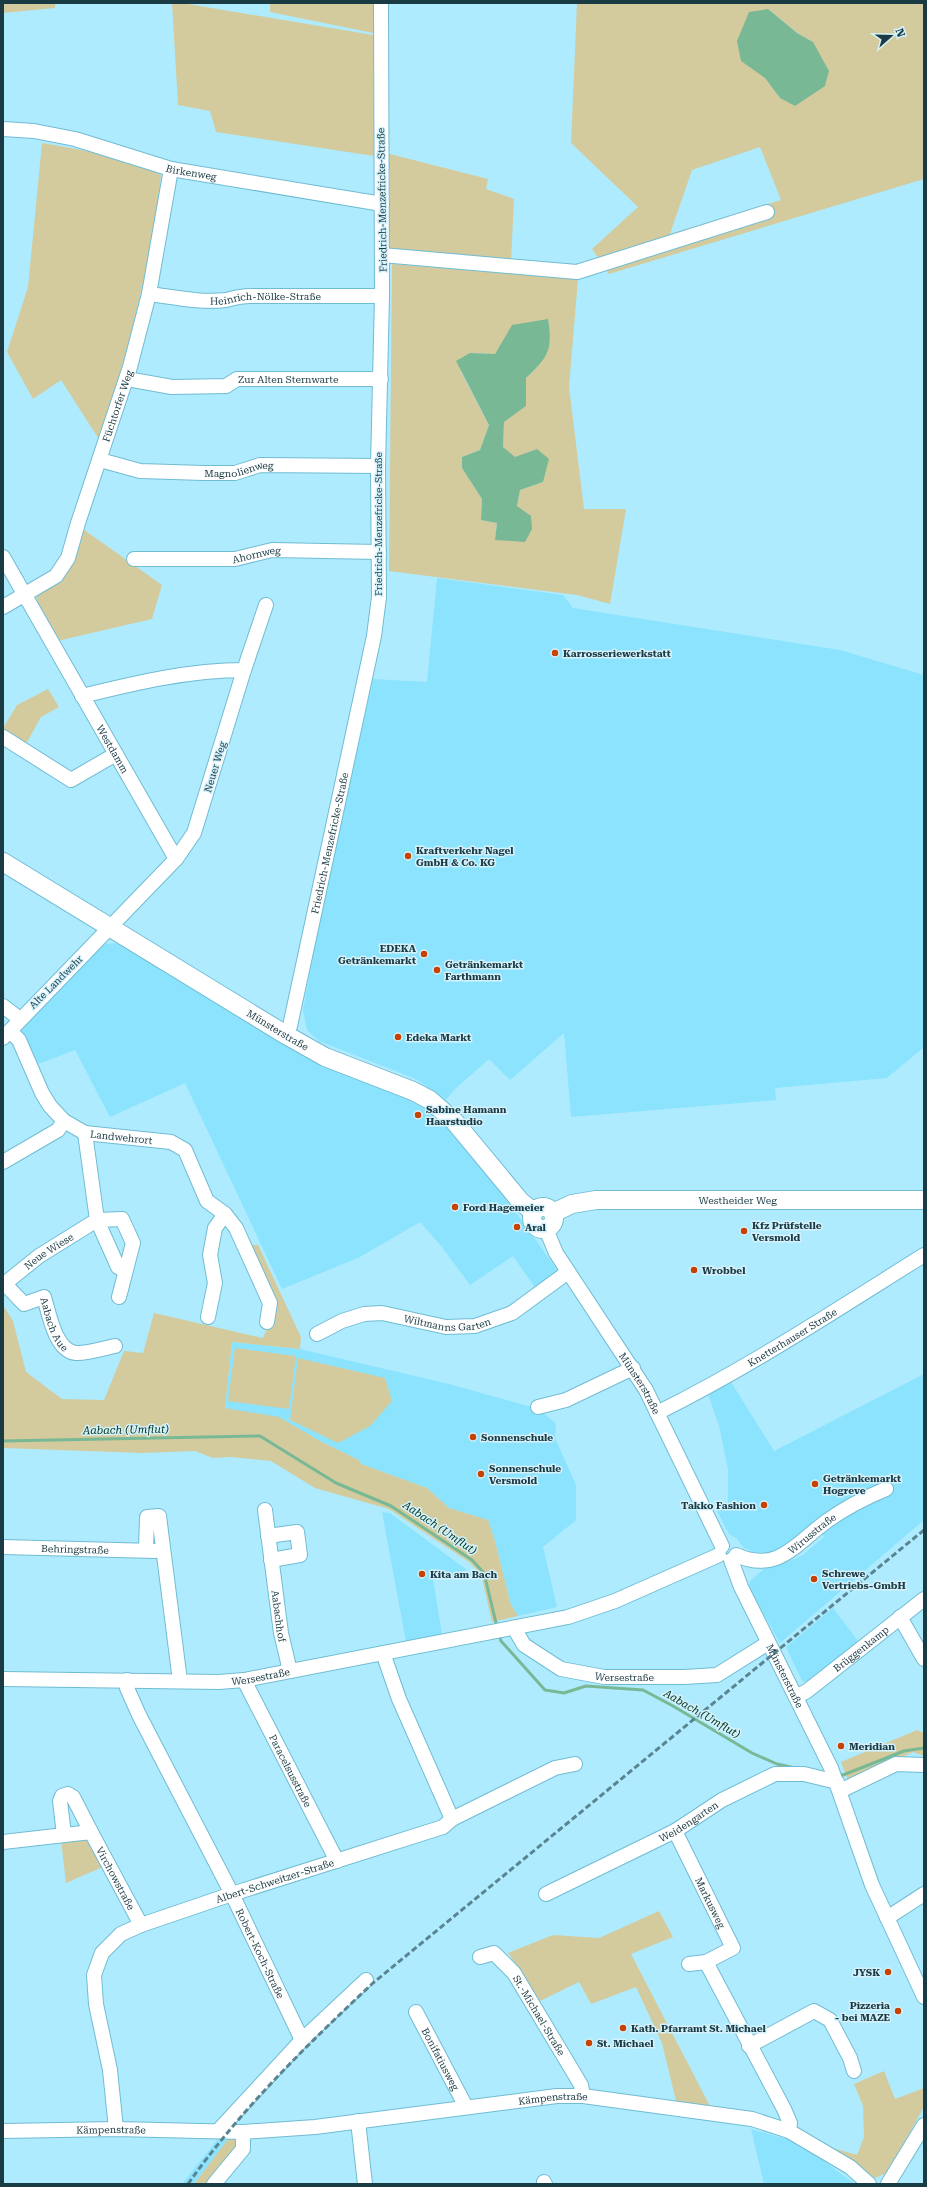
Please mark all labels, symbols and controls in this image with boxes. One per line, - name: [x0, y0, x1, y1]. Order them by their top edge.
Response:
- north arrow: [871, 16, 911, 56]
- text: N: [892, 27, 908, 39]
- street label: Friedrich-Menzefricke-Straße: [375, 127, 389, 272]
- street label: Birkenweg: [165, 162, 218, 182]
- street label: Heinrich-Nölke-Straße: [210, 290, 321, 306]
- street label: Füchtorfer Weg: [100, 368, 134, 443]
- street label: Zur Alten Sternwarte: [238, 374, 339, 385]
- street label: Friedrich-Menzefricke-Straße: [373, 451, 384, 596]
- street label: Magnolienweg: [204, 459, 274, 479]
- street label: Ahornweg: [231, 544, 281, 565]
- marker: Karrosseriewerkstatt: [550, 648, 560, 658]
- place label: Karrosseriewerkstatt: [563, 648, 671, 659]
- street label: Westdamm: [95, 723, 131, 775]
- street label: Neuer Weg: [202, 740, 228, 794]
- street label: Friedrich-Menzefricke-Straße: [309, 771, 350, 915]
- place label: Kraftverkehr Nagel GmbH & Co. KG: [416, 845, 514, 868]
- marker: Kraftverkehr Nagel GmbH & Co. KG: [403, 851, 413, 861]
- place label: EDEKA Getränkemarkt: [338, 943, 417, 966]
- marker: EDEKA Getränkemarkt: [419, 949, 429, 959]
- street label: Alte Landwehr: [27, 953, 85, 1011]
- place label: Getränkemarkt Farthmann: [445, 959, 523, 982]
- marker: Getränkemarkt Farthmann: [432, 965, 442, 975]
- street label: Münsterstraße: [245, 1007, 311, 1052]
- marker: Edeka Markt: [393, 1032, 403, 1042]
- place label: Edeka Markt: [406, 1032, 471, 1043]
- place label: Sabine Hamann Haarstudio: [426, 1104, 507, 1127]
- marker: Sabine Hamann Haarstudio: [413, 1110, 423, 1120]
- street label: Landwehrort: [90, 1128, 153, 1146]
- street label: Westheider Weg: [698, 1195, 777, 1206]
- marker: Ford Hagemeier: [450, 1202, 460, 1212]
- place label: Ford Hagemeier: [463, 1202, 545, 1213]
- place label: Kfz Prüfstelle Versmold: [752, 1220, 822, 1243]
- marker: Aral: [512, 1222, 522, 1232]
- place label: Aral: [525, 1222, 547, 1233]
- marker: Kfz Prüfstelle Versmold: [739, 1226, 749, 1236]
- street label: Neue Wiese: [22, 1230, 76, 1271]
- marker: Wrobbel: [689, 1265, 699, 1275]
- place label: Wrobbel: [702, 1265, 746, 1276]
- street label: Aabach Aue: [39, 1296, 71, 1354]
- street label: Knetterhauser Straße: [746, 1306, 839, 1368]
- street label: Wiltmanns Garten: [403, 1312, 493, 1333]
- street label: Münsterstraße: [617, 1350, 663, 1416]
- water label: Aabach (Umflut): [82, 1423, 169, 1437]
- marker: Sonnenschule: [468, 1432, 478, 1442]
- place label: Sonnenschule: [481, 1432, 553, 1443]
- place label: Sonnenschule Versmold: [489, 1463, 561, 1486]
- marker: Sonnenschule Versmold: [476, 1469, 486, 1479]
- place label: Getränkemarkt Hogreve: [823, 1473, 901, 1496]
- marker: Getränkemarkt Hogreve: [810, 1479, 820, 1489]
- water label: Aabach (Umflut): [400, 1498, 479, 1558]
- place label: Takko Fashion: [681, 1500, 756, 1511]
- marker: Takko Fashion: [759, 1500, 769, 1510]
- street label: Wirusstraße: [786, 1511, 838, 1556]
- street label: Behringstraße: [41, 1543, 109, 1555]
- place label: Schrewe Vertriebs-GmbH: [822, 1568, 906, 1591]
- marker: Kita am Bach: [417, 1569, 427, 1579]
- place label: Kita am Bach: [430, 1569, 497, 1580]
- marker: Schrewe Vertriebs-GmbH: [809, 1574, 819, 1584]
- street label: Aabachhof: [270, 1589, 289, 1644]
- street label: Brüggenkamp: [831, 1623, 891, 1674]
- street label: Münsterstraße: [765, 1642, 806, 1710]
- street label: Wersestraße: [231, 1666, 291, 1686]
- street label: Wersestraße: [594, 1670, 655, 1683]
- water label: Aabach (Umflut): [661, 1686, 743, 1741]
- street label: Paracelsusstraße: [267, 1732, 314, 1809]
- marker: Meridian: [836, 1741, 846, 1751]
- place label: Meridian: [849, 1741, 895, 1752]
- street label: Weidengarten: [657, 1798, 720, 1844]
- street label: Virchowstraße: [94, 1845, 138, 1912]
- street label: Albert-Schweitzer-Straße: [214, 1856, 336, 1905]
- street label: Markusweg: [693, 1875, 728, 1930]
- street label: Robert-Koch-Straße: [234, 1907, 287, 2000]
- place label: JYSK: [853, 1967, 880, 1978]
- marker: JYSK: [883, 1967, 893, 1977]
- street label: St.-Michael-Straße: [511, 1973, 568, 2058]
- place label: Pizzeria - bei MAZE: [835, 2000, 891, 2023]
- marker: Pizzeria - bei MAZE: [893, 2006, 903, 2016]
- marker: Kath. Pfarramt St. Michael: [618, 2023, 628, 2033]
- place label: Kath. Pfarramt St. Michael: [631, 2023, 766, 2034]
- street label: Bonifatiusweg: [420, 2026, 462, 2092]
- marker: St. Michael: [584, 2038, 594, 2048]
- place label: St. Michael: [597, 2038, 654, 2049]
- street label: Kämpenstraße: [517, 2090, 589, 2106]
- street label: Kämpenstraße: [76, 2123, 147, 2135]

